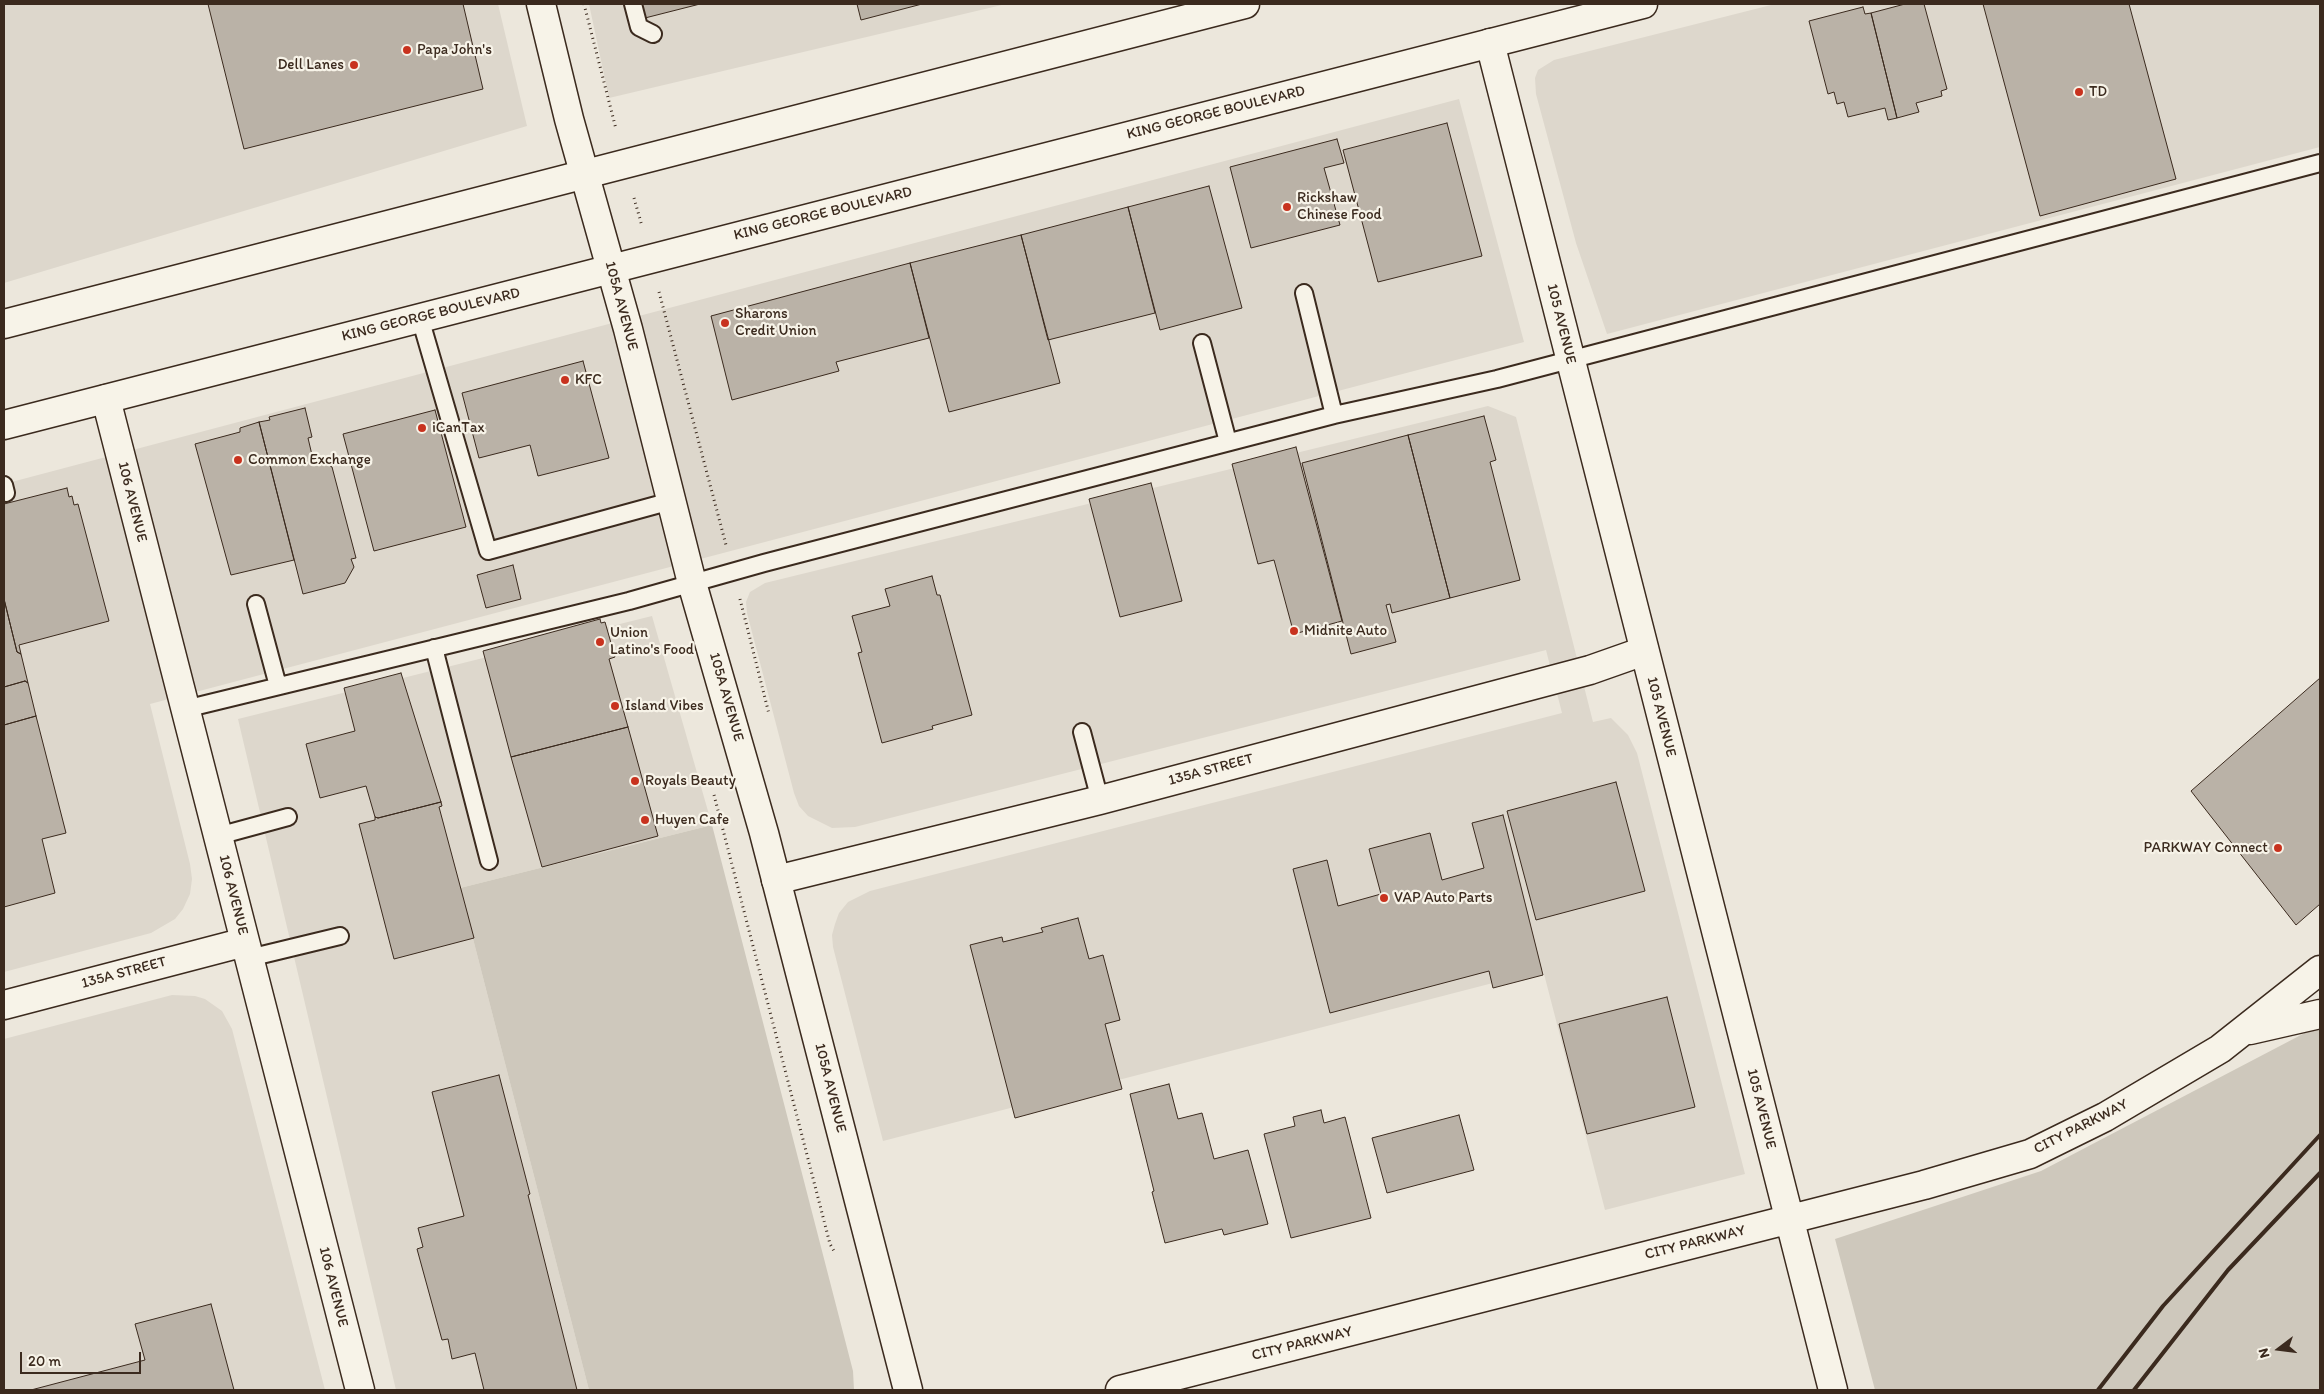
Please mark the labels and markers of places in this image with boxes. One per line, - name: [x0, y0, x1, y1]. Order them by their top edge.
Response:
- place label: Papa John's: [417, 41, 492, 59]
- marker: Papa John's: [401, 44, 413, 56]
- place label: Dell Lanes: [277, 56, 344, 74]
- marker: Dell Lanes: [348, 59, 360, 71]
- place label: TD: [2089, 83, 2107, 101]
- marker: TD: [2073, 86, 2085, 98]
- place label: Rickshaw Chinese Food: [1297, 189, 1382, 224]
- marker: Rickshaw Chinese Food: [1281, 201, 1293, 213]
- place label: Sharons Credit Union: [735, 305, 816, 340]
- marker: Sharons Credit Union: [719, 317, 731, 329]
- place label: KFC: [575, 371, 602, 389]
- marker: KFC: [559, 374, 571, 386]
- place label: iCanTax: [432, 419, 485, 437]
- marker: iCanTax: [416, 422, 428, 434]
- place label: Common Exchange: [248, 451, 371, 469]
- marker: Common Exchange: [232, 454, 244, 466]
- place label: Midnite Auto: [1304, 622, 1387, 640]
- place label: Union Latino's Food: [610, 624, 694, 659]
- marker: Midnite Auto: [1288, 625, 1300, 637]
- marker: Union Latino's Food: [594, 636, 606, 648]
- place label: Island Vibes: [625, 697, 704, 715]
- marker: Island Vibes: [609, 700, 621, 712]
- place label: Royals Beauty: [645, 772, 736, 790]
- marker: Royals Beauty: [629, 775, 641, 787]
- place label: Huyen Cafe: [655, 811, 729, 829]
- marker: Huyen Cafe: [639, 814, 651, 826]
- place label: PARKWAY Connect: [2144, 839, 2268, 857]
- marker: PARKWAY Connect: [2272, 842, 2284, 854]
- place label: VAP Auto Parts: [1394, 889, 1493, 907]
- marker: VAP Auto Parts: [1378, 892, 1390, 904]

